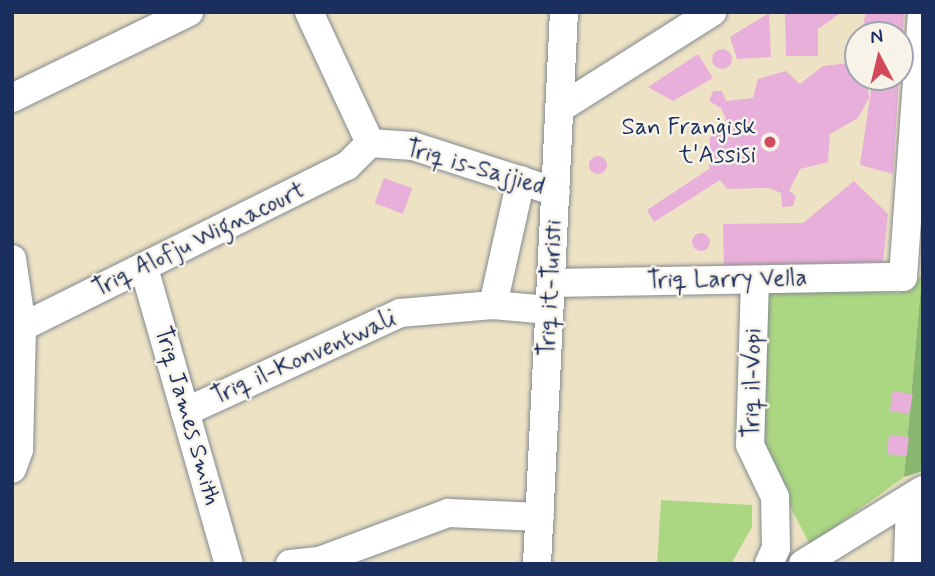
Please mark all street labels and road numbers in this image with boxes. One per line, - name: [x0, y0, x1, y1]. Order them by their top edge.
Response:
- street label: Triq is-Sajjied: [402, 134, 548, 202]
- street label: Triq Alofju Wignacourt: [87, 176, 311, 304]
- street label: Triq it-Turisti: [533, 219, 569, 357]
- street label: Triq Larry Vella: [646, 264, 808, 296]
- street label: Triq il-Konventwali: [207, 304, 401, 412]
- street label: Triq James Smith: [148, 323, 226, 509]
- street label: Triq il-Vopi: [738, 328, 768, 438]

